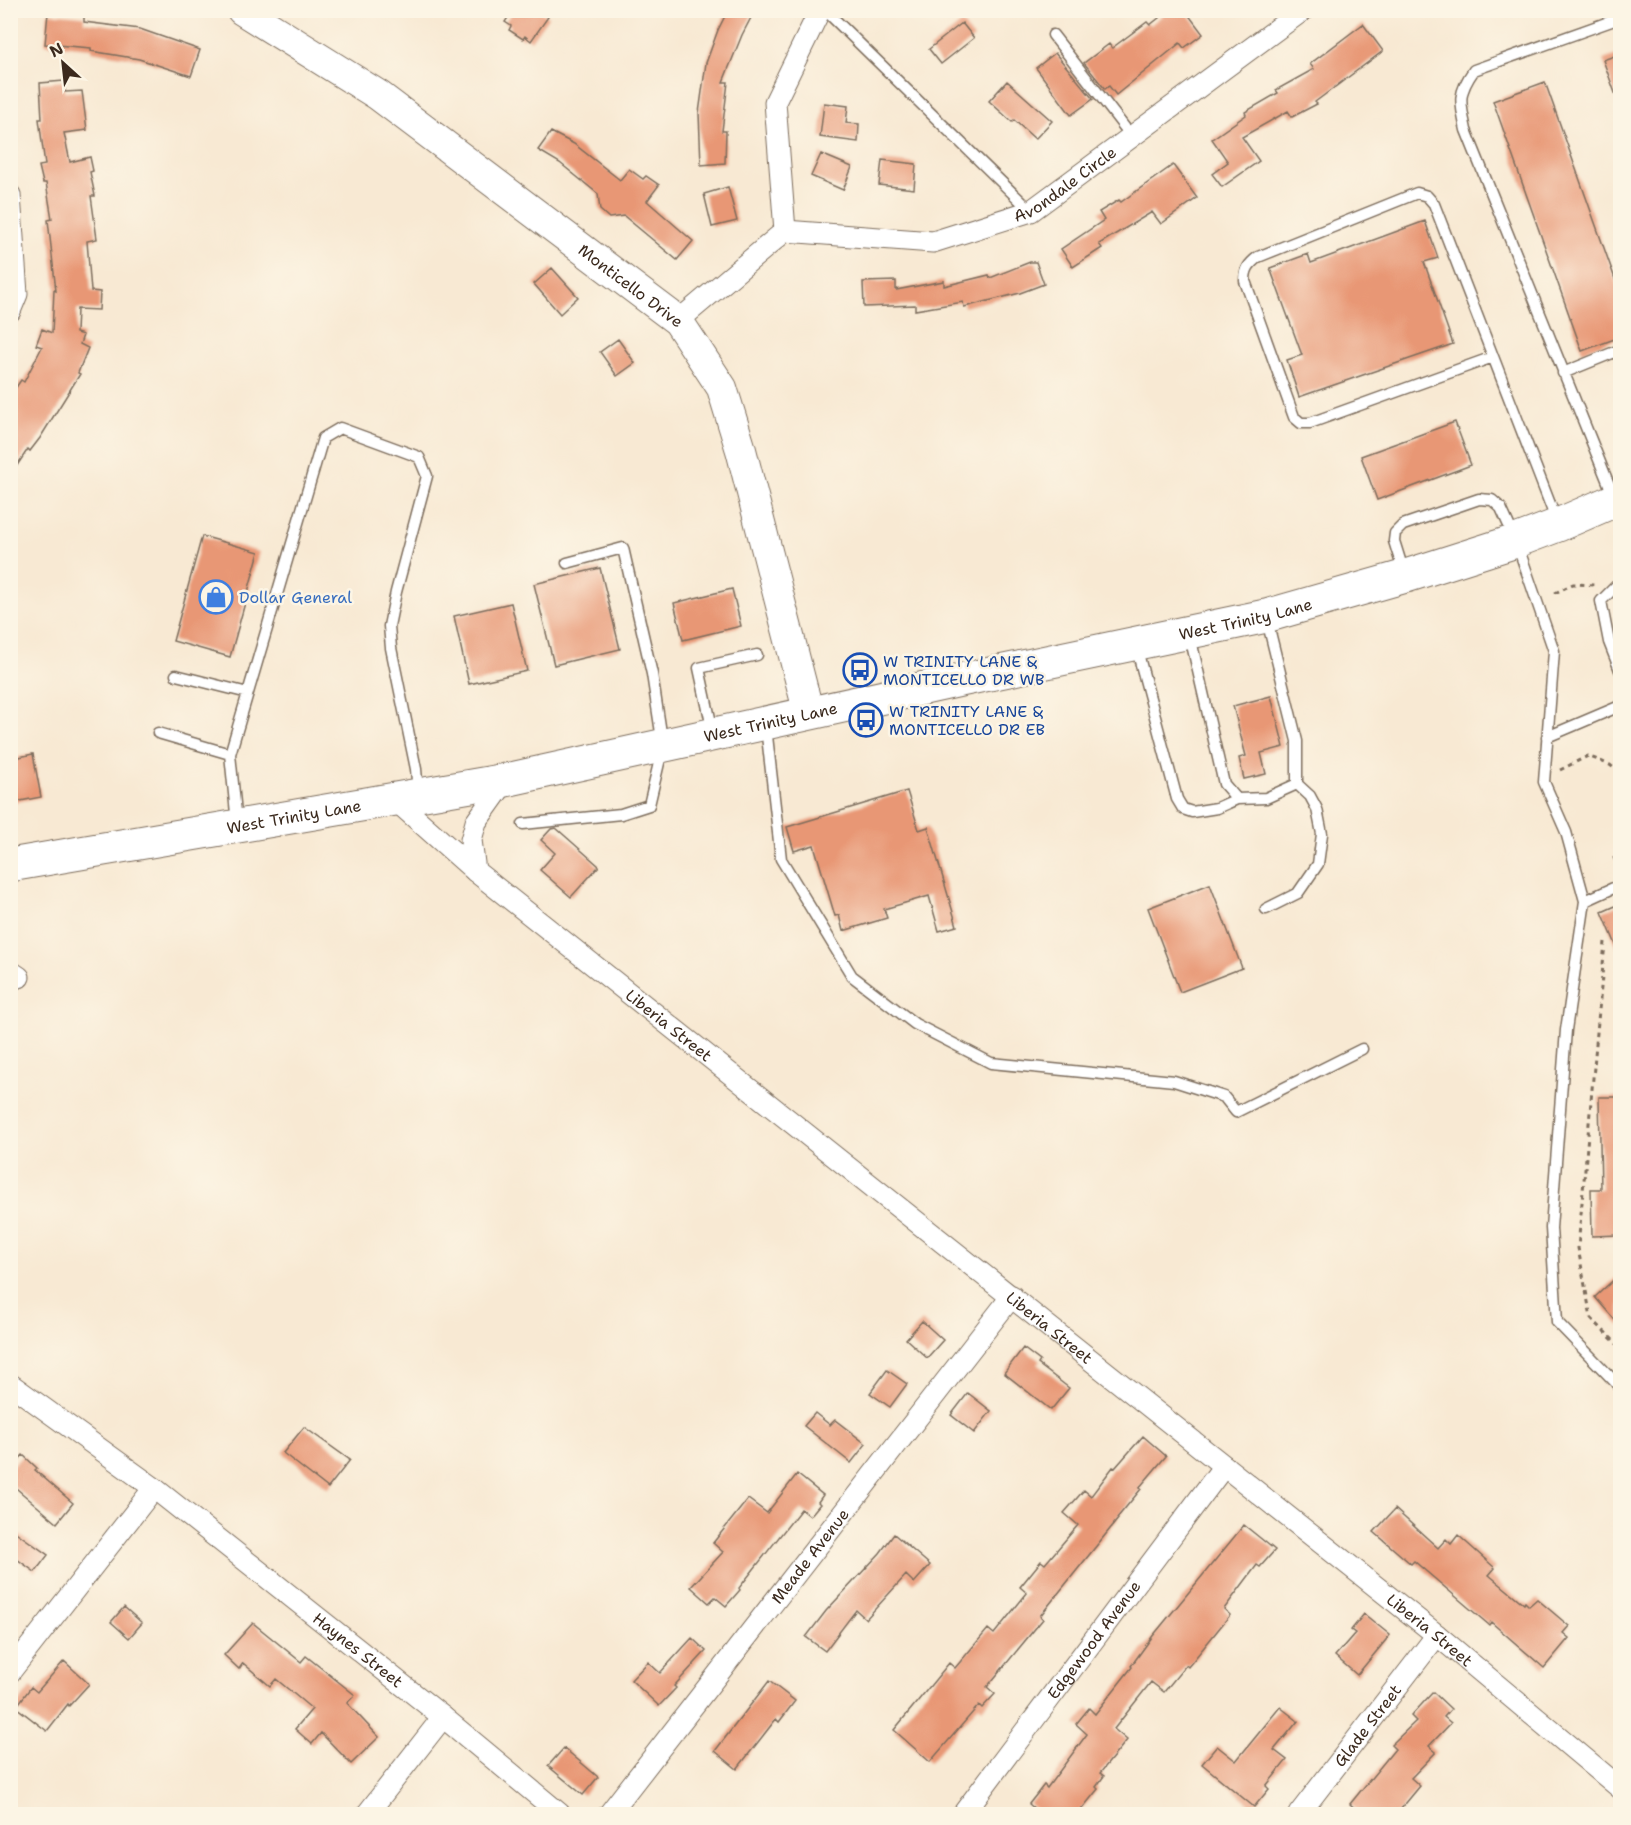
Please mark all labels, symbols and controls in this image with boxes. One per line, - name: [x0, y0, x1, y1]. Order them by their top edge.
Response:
- north arrow: [33, 33, 93, 93]
- text: N: [46, 38, 67, 62]
- street label: Avondale Circle: [1011, 142, 1121, 227]
- street label: Monticello Drive: [574, 240, 687, 332]
- shop icon: Dollar General: [198, 579, 234, 615]
- place label: Dollar General: [239, 587, 352, 608]
- street label: West Trinity Lane: [1177, 593, 1315, 645]
- place label: W TRINITY LANE & MONTICELLO DR WB: [883, 651, 1045, 690]
- bus stop icon: W TRINITY LANE & MONTICELLO DR WB: [842, 652, 878, 688]
- street label: West Trinity Lane: [702, 697, 839, 747]
- place label: W TRINITY LANE & MONTICELLO DR EB: [889, 701, 1045, 740]
- bus stop icon: W TRINITY LANE & MONTICELLO DR EB: [848, 702, 884, 738]
- street label: West Trinity Lane: [225, 795, 363, 839]
- street label: Liberia Street: [621, 985, 716, 1066]
- street label: Liberia Street: [1002, 1287, 1097, 1368]
- street label: Meade Avenue: [767, 1504, 854, 1608]
- street label: Edgewood Avenue: [1043, 1576, 1146, 1703]
- street label: Liberia Street: [1382, 1589, 1477, 1671]
- street label: Haynes Street: [308, 1608, 407, 1692]
- street label: Glade Street: [1329, 1680, 1406, 1771]

